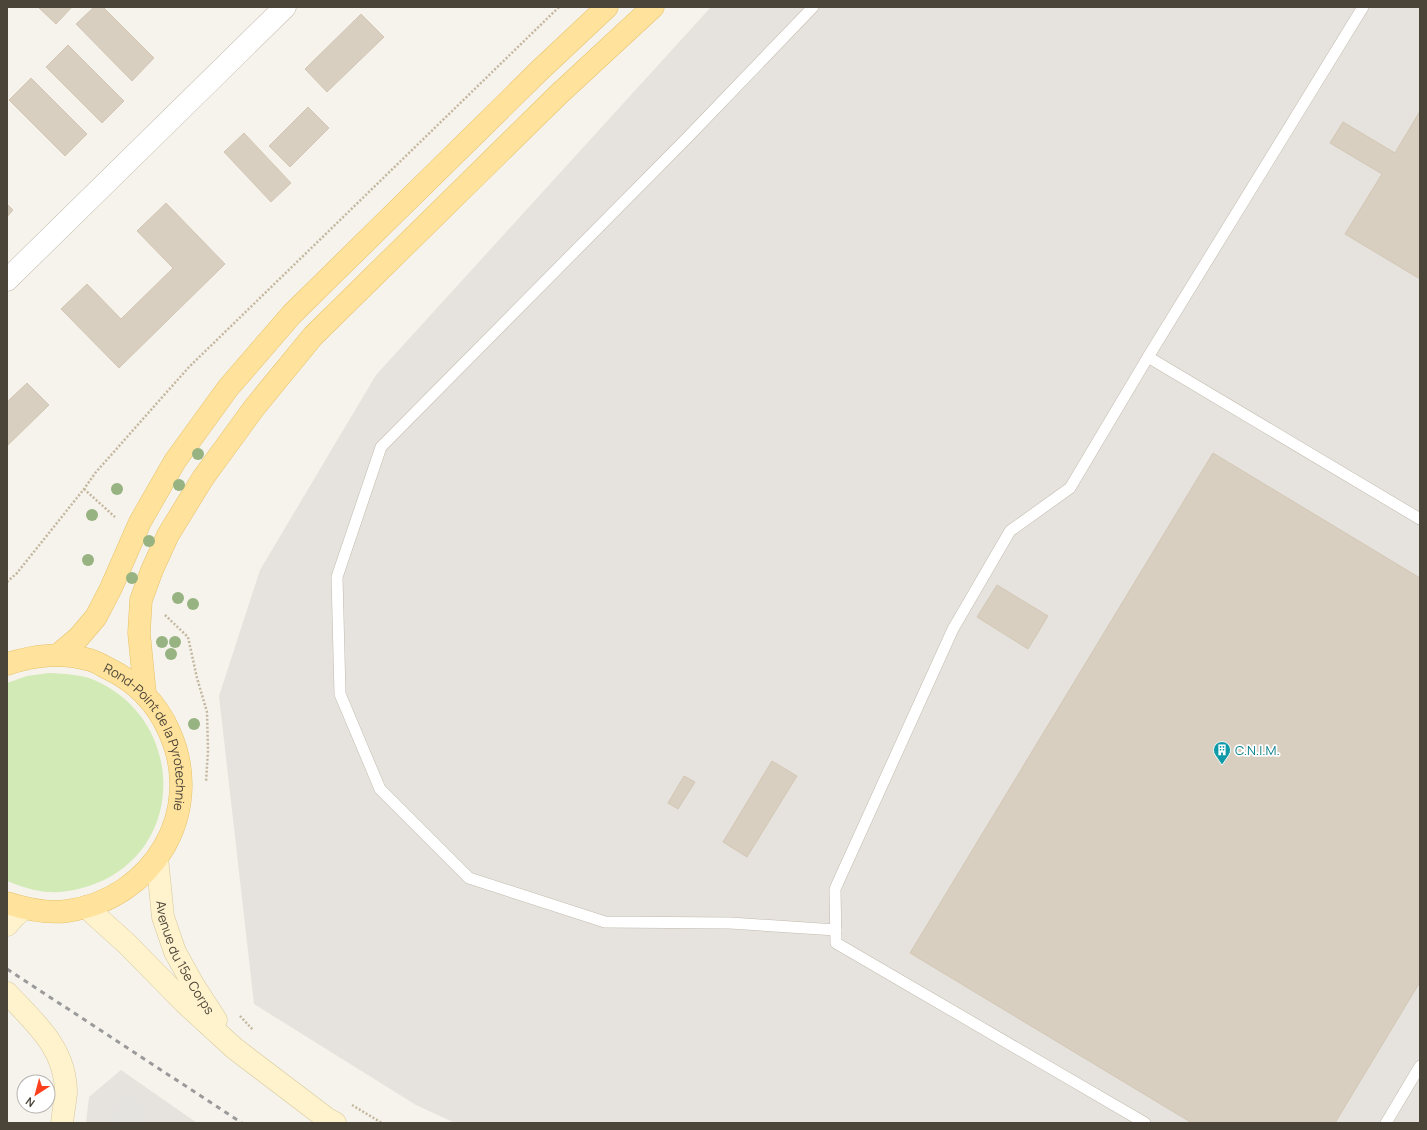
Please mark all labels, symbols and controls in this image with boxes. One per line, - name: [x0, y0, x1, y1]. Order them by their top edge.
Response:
- street label: Rond-Point de la Pyrotechnie: [101, 659, 190, 813]
- building icon: C.N.I.M.: [1212, 740, 1232, 765]
- place label: C.N.I.M.: [1235, 741, 1280, 759]
- street label: Avenue du 15e Corps: [152, 900, 219, 1018]
- north arrow: [16, 1074, 56, 1114]
- text: N: [22, 1094, 37, 1111]

